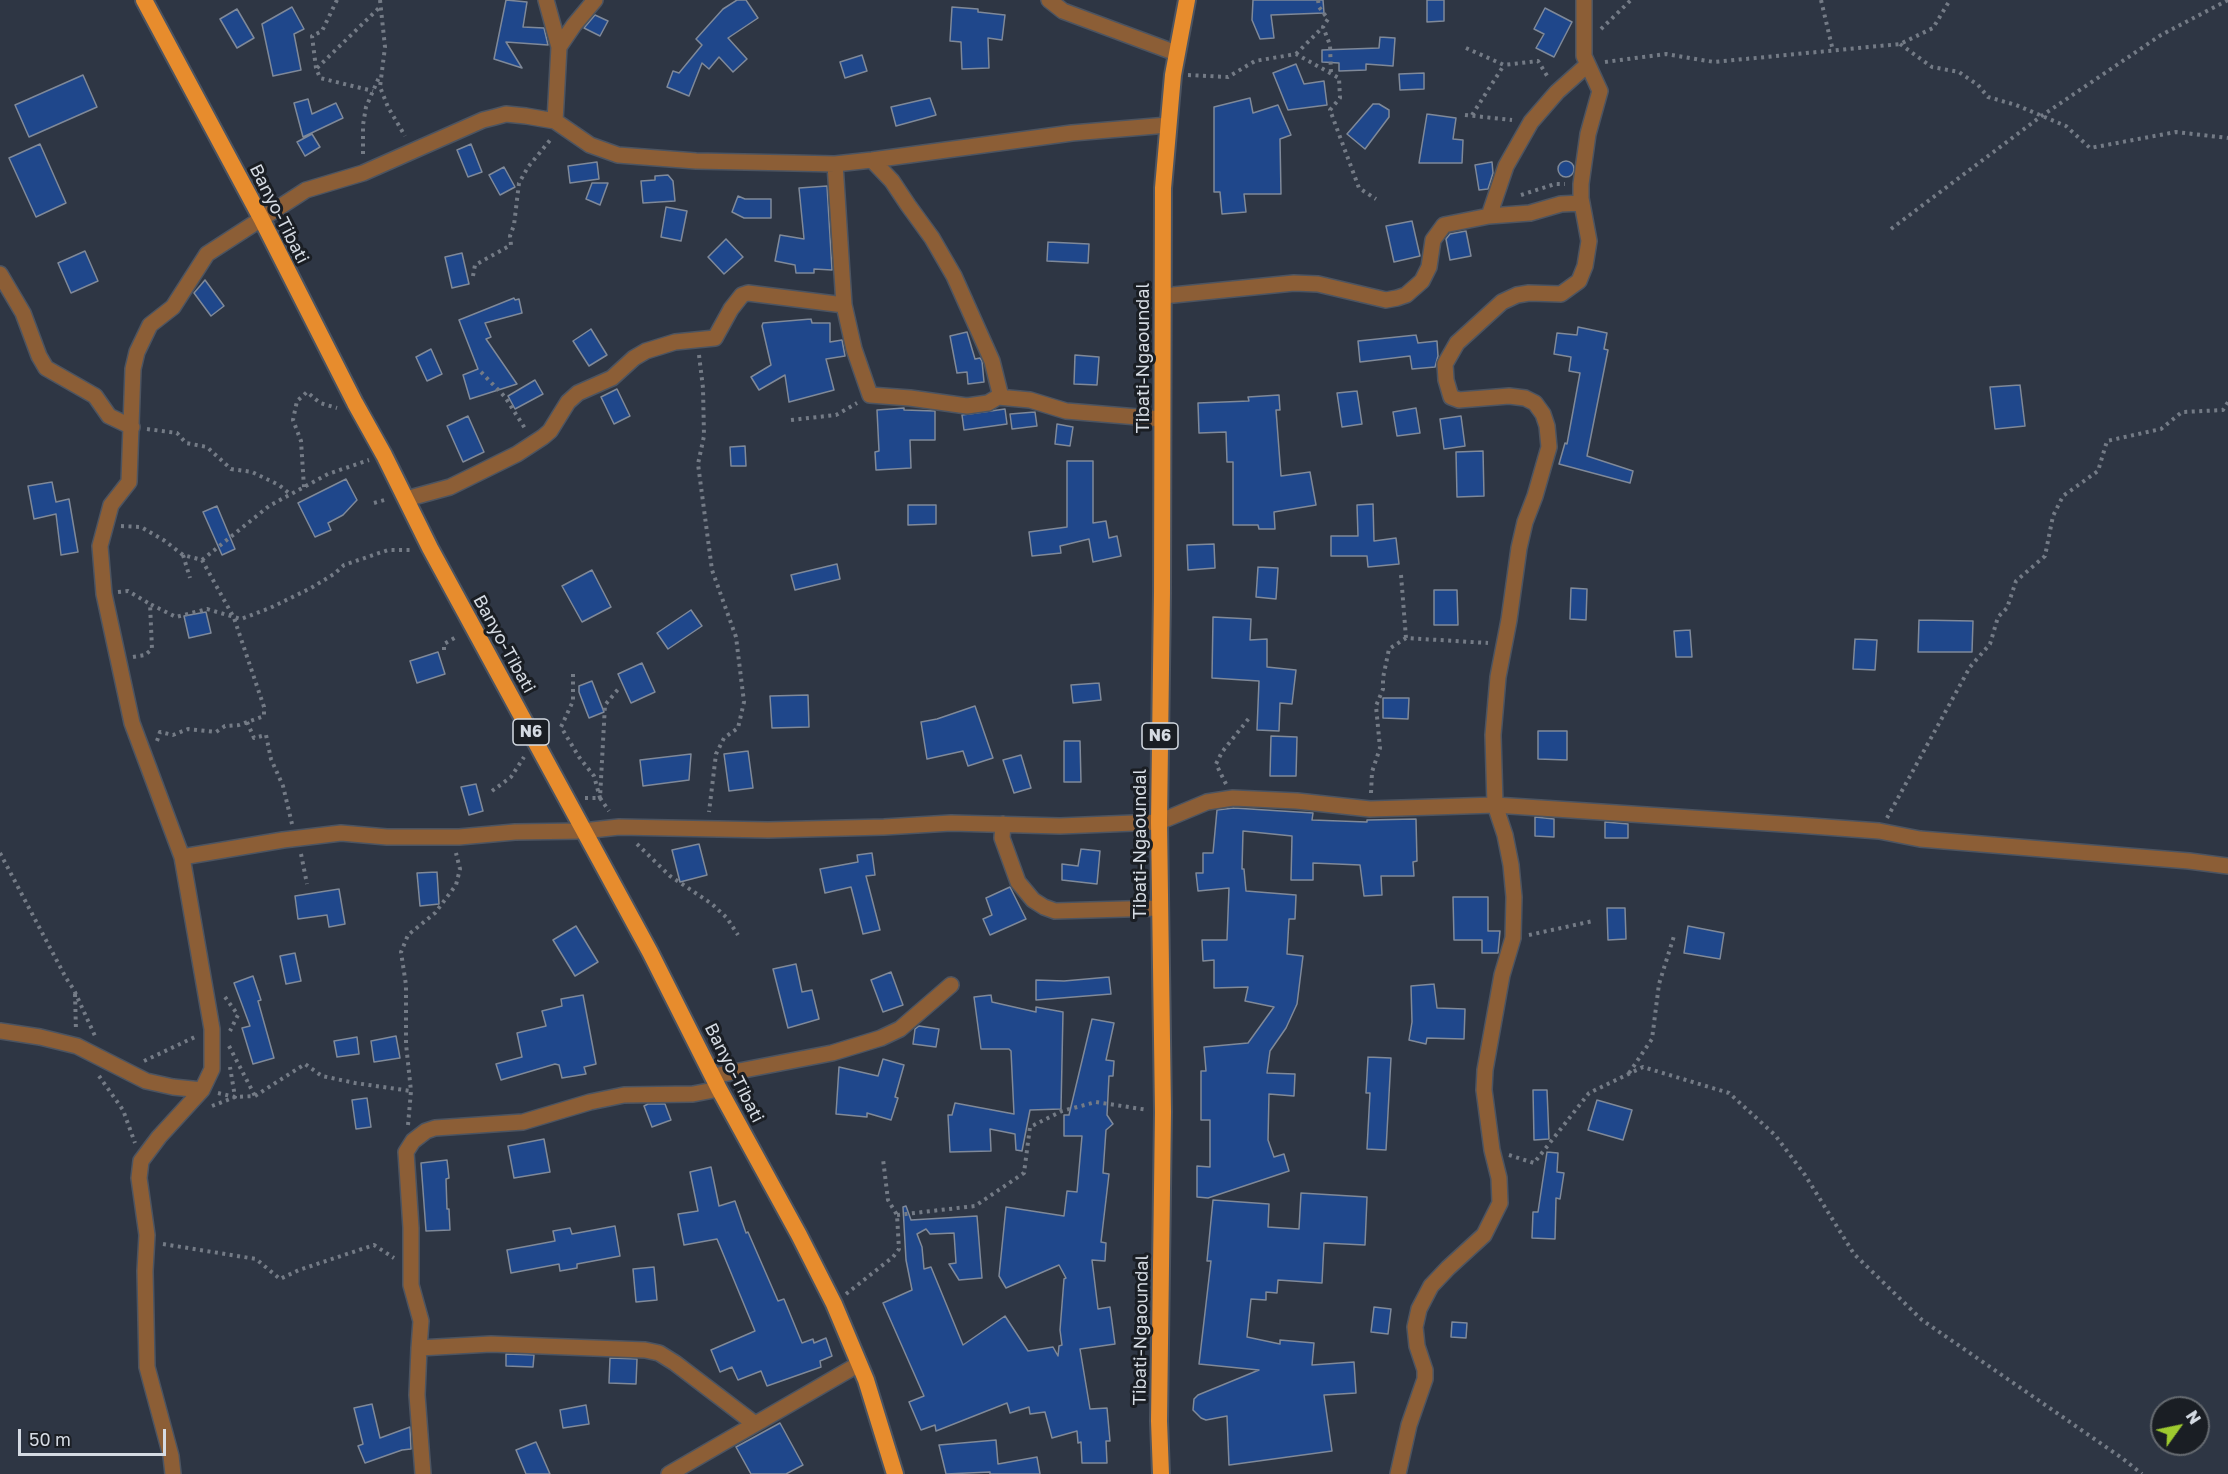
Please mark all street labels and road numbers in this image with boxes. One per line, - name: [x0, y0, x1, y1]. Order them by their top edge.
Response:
- street label: Banyo-Tibati: [245, 161, 313, 267]
- street label: Tibati-Ngaoundal: [1132, 283, 1154, 433]
- street label: Banyo-Tibati: [468, 591, 540, 697]
- road number: N6: [513, 719, 549, 745]
- road number: N6: [1142, 723, 1178, 749]
- street label: Tibati-Ngaoundal: [1129, 769, 1151, 919]
- street label: Banyo-Tibati: [700, 1020, 768, 1126]
- street label: Tibati-Ngaoundal: [1129, 1255, 1153, 1405]

